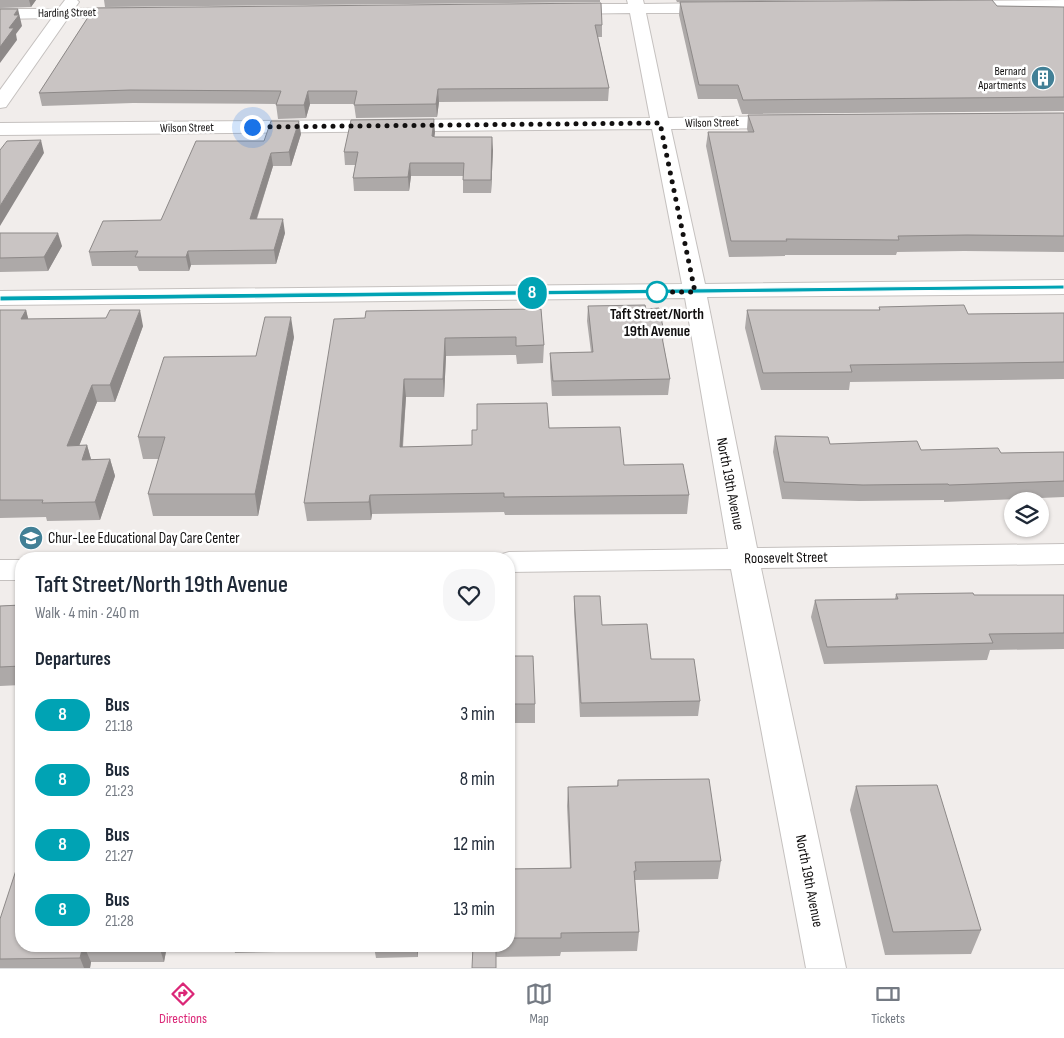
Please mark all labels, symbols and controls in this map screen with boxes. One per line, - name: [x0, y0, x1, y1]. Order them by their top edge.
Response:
- street label: Harding Street: [38, 5, 97, 21]
- place label: Bernard Apartments: [977, 64, 1026, 93]
- building icon: Bernard Apartments: [1030, 65, 1056, 91]
- your location: [240, 115, 265, 140]
- street label: Wilson Street: [685, 115, 739, 131]
- street label: Wilson Street: [160, 120, 214, 136]
- line badge: 8: [516, 277, 548, 309]
- marker: Taft Street/North 19th Avenue: [646, 281, 668, 303]
- text: 8: [528, 282, 536, 303]
- place label: Taft Street/North 19th Avenue: [610, 305, 704, 341]
- street label: North 19th Avenue: [712, 436, 748, 532]
- map controls: [1004, 492, 1049, 537]
- button: layers: [1004, 492, 1049, 537]
- school or university icon: Chur-Lee Educational Day Care Center: [18, 525, 44, 551]
- place label: Chur-Lee Educational Day Care Center: [48, 529, 240, 548]
- street label: Roosevelt Street: [744, 548, 828, 568]
- button: heart: [443, 569, 495, 621]
- text: Taft Street/North 19th Avenue: [35, 570, 288, 599]
- text: Walk · 4 min · 240 m: [35, 604, 139, 623]
- text: Departures: [35, 648, 111, 671]
- text: Bus: [105, 694, 130, 717]
- text: 3 min: [460, 703, 495, 726]
- text: 8: [58, 704, 67, 725]
- text: 21:18: [105, 717, 133, 736]
- text: Bus: [105, 759, 130, 782]
- text: 8 min: [460, 768, 495, 791]
- text: 8: [58, 769, 67, 790]
- text: 21:23: [105, 782, 134, 801]
- text: Bus: [105, 824, 130, 847]
- text: 12 min: [453, 833, 495, 856]
- street label: North 19th Avenue: [791, 833, 827, 929]
- text: 8: [58, 834, 67, 855]
- text: 21:27: [105, 847, 133, 866]
- text: Bus: [105, 889, 130, 912]
- text: 13 min: [454, 898, 495, 921]
- text: 8: [58, 899, 67, 920]
- text: 21:28: [105, 912, 134, 931]
- tab: Directions: [159, 980, 207, 1027]
- tab: Map: [525, 980, 553, 1027]
- tab: Tickets: [871, 980, 905, 1027]

